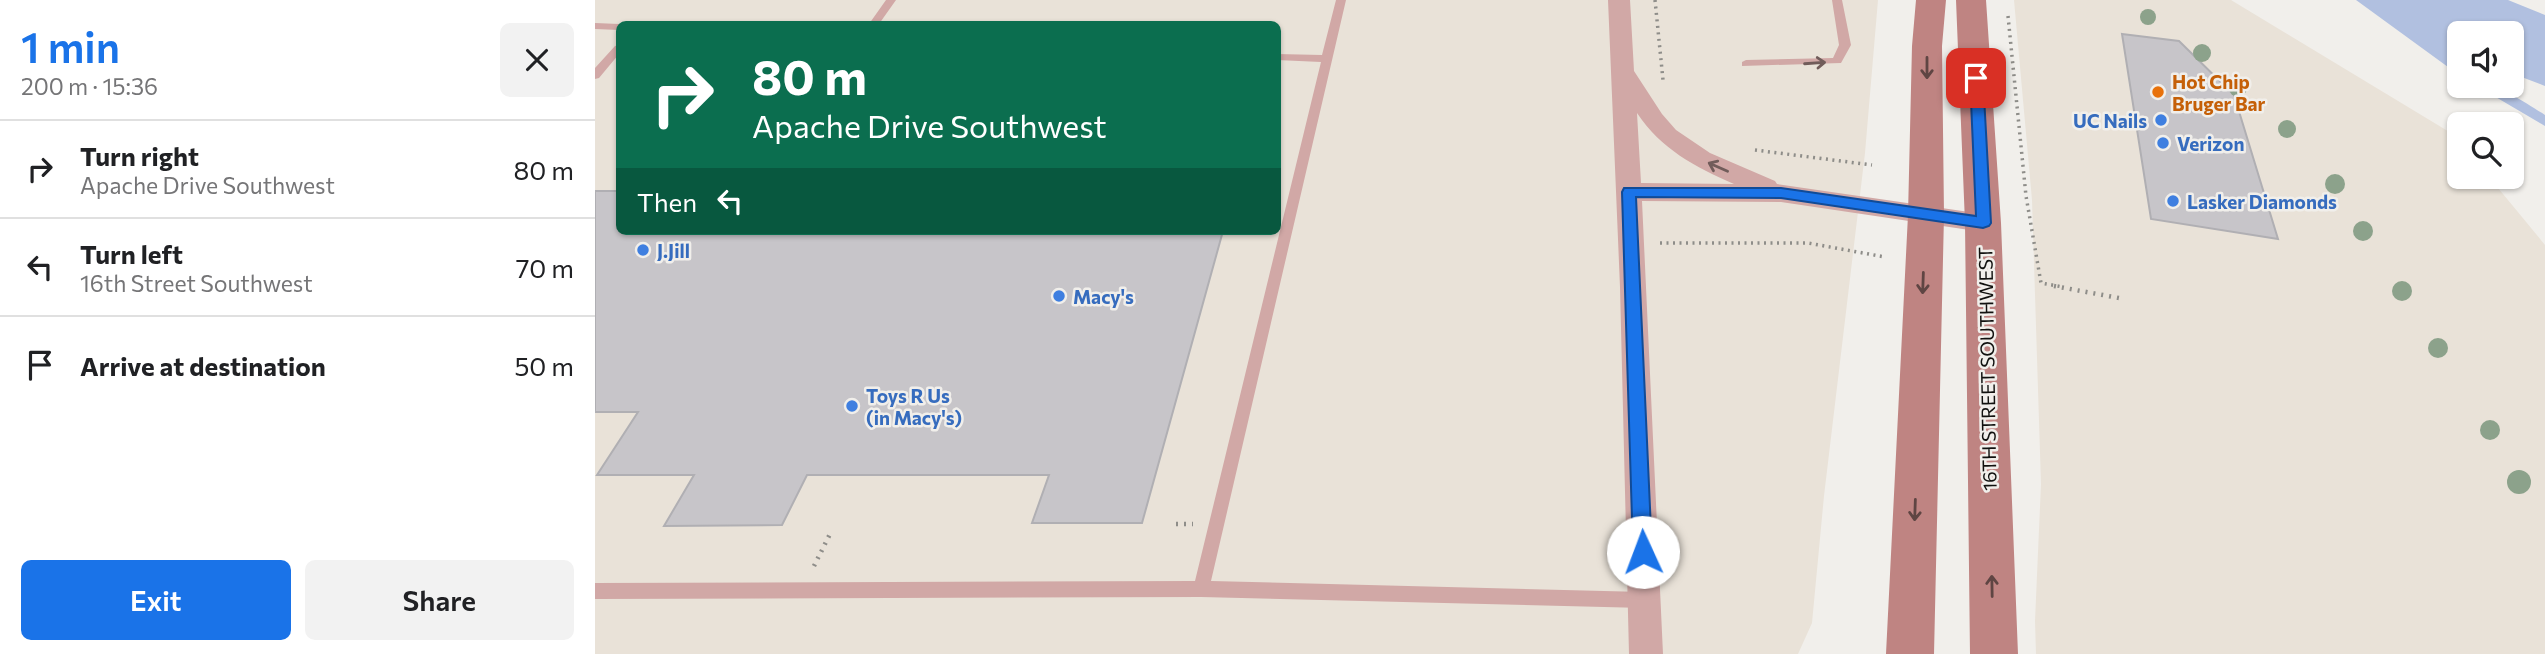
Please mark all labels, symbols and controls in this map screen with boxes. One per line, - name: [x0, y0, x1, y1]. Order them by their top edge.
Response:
- text: 1 min: [21, 20, 120, 72]
- map controls: [2447, 21, 2524, 189]
- button: sound: [2447, 21, 2524, 98]
- button: close: [500, 23, 574, 97]
- text: 80 m: [752, 45, 867, 105]
- pin: [1946, 48, 2006, 108]
- icon: right: [637, 49, 728, 140]
- one-way arrow: [1803, 56, 1825, 69]
- one-way arrow: [1920, 56, 1934, 79]
- icon: arrive: [1957, 59, 1995, 97]
- place label: Hot Chip Bruger Bar: [2172, 70, 2266, 115]
- text: 200 m · 15:36: [21, 72, 158, 100]
- marker: Hot Chip Bruger Bar: [2150, 84, 2166, 100]
- text: Apache Drive Southwest: [752, 105, 1107, 145]
- place label: UC Nails: [2073, 109, 2147, 132]
- marker: UC Nails: [2153, 112, 2169, 128]
- button: search: [2447, 112, 2524, 189]
- place label: Verizon: [2177, 132, 2244, 155]
- marker: Verizon: [2155, 135, 2171, 151]
- text: Turn right: [80, 140, 199, 171]
- icon: right: [21, 150, 59, 188]
- text: 80 m: [514, 154, 574, 185]
- one-way arrow: [1708, 160, 1729, 173]
- text: Apache Drive Southwest: [80, 171, 335, 199]
- icon: left: [711, 182, 749, 220]
- text: Then: [637, 186, 697, 217]
- place label: Lasker Diamonds: [2187, 190, 2337, 213]
- marker: Lasker Diamonds: [2165, 193, 2181, 209]
- text: Turn left: [80, 238, 183, 269]
- place label: J.Jill: [657, 239, 690, 262]
- marker: J.Jill: [635, 242, 651, 258]
- street label: 16TH STREET SOUTHWEST: [1973, 247, 2001, 491]
- icon: left: [21, 248, 59, 286]
- text: 70 m: [516, 252, 574, 283]
- text: 16th Street Southwest: [80, 269, 313, 297]
- one-way arrow: [1917, 271, 1930, 294]
- place label: Macy's: [1073, 285, 1134, 308]
- marker: Macy's: [1051, 288, 1067, 304]
- icon: arrive: [21, 346, 59, 384]
- text: Arrive at destination: [80, 350, 326, 381]
- text: 50 m: [514, 350, 574, 381]
- place label: Toys R Us (in Macy's): [866, 384, 962, 429]
- marker: Toys R Us (in Macy's): [844, 398, 860, 414]
- one-way arrow: [1909, 499, 1922, 522]
- position arrow: [1606, 515, 1680, 589]
- button: Exit: [21, 560, 291, 640]
- button: Share: [305, 560, 574, 640]
- one-way arrow: [1986, 575, 1999, 598]

